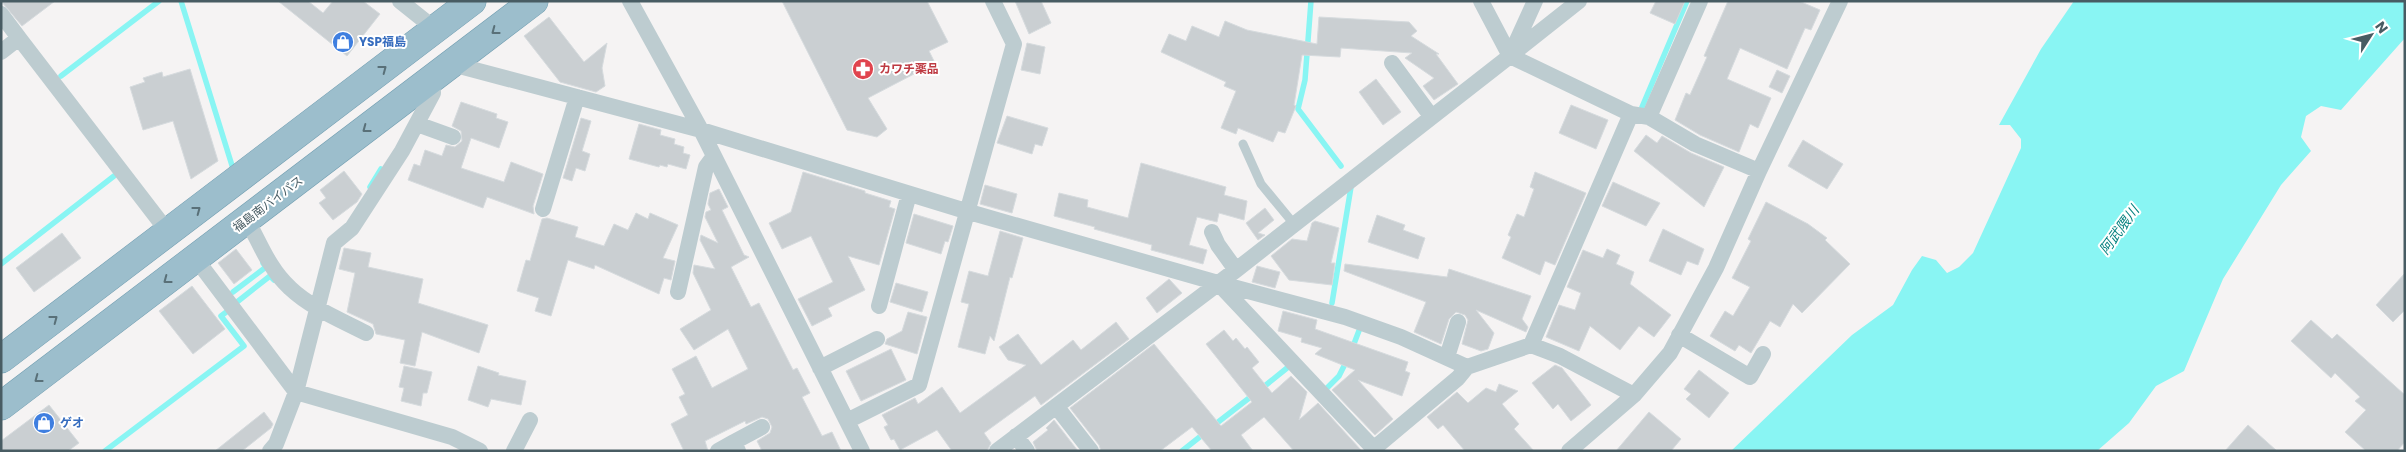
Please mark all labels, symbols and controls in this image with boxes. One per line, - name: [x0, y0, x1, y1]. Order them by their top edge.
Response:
- north arrow: [2346, 10, 2396, 60]
- text: N: [2370, 17, 2393, 37]
- one-way arrow: [492, 25, 501, 34]
- shop icon: YSP福島: [331, 30, 355, 54]
- place label: YSP福島: [359, 33, 406, 50]
- pharmacy icon: カワチ薬品: [851, 57, 875, 81]
- place label: カワチ薬品: [879, 60, 939, 77]
- one-way arrow: [377, 67, 386, 75]
- one-way arrow: [362, 123, 372, 132]
- street label: 福島南バイパス: [229, 172, 306, 236]
- water label: 阿武隈川: [2094, 200, 2145, 259]
- one-way arrow: [191, 207, 200, 215]
- one-way arrow: [164, 275, 173, 283]
- one-way arrow: [48, 316, 57, 324]
- one-way arrow: [35, 373, 44, 381]
- shop icon: ゲオ: [32, 411, 56, 435]
- place label: ゲオ: [60, 414, 84, 431]

